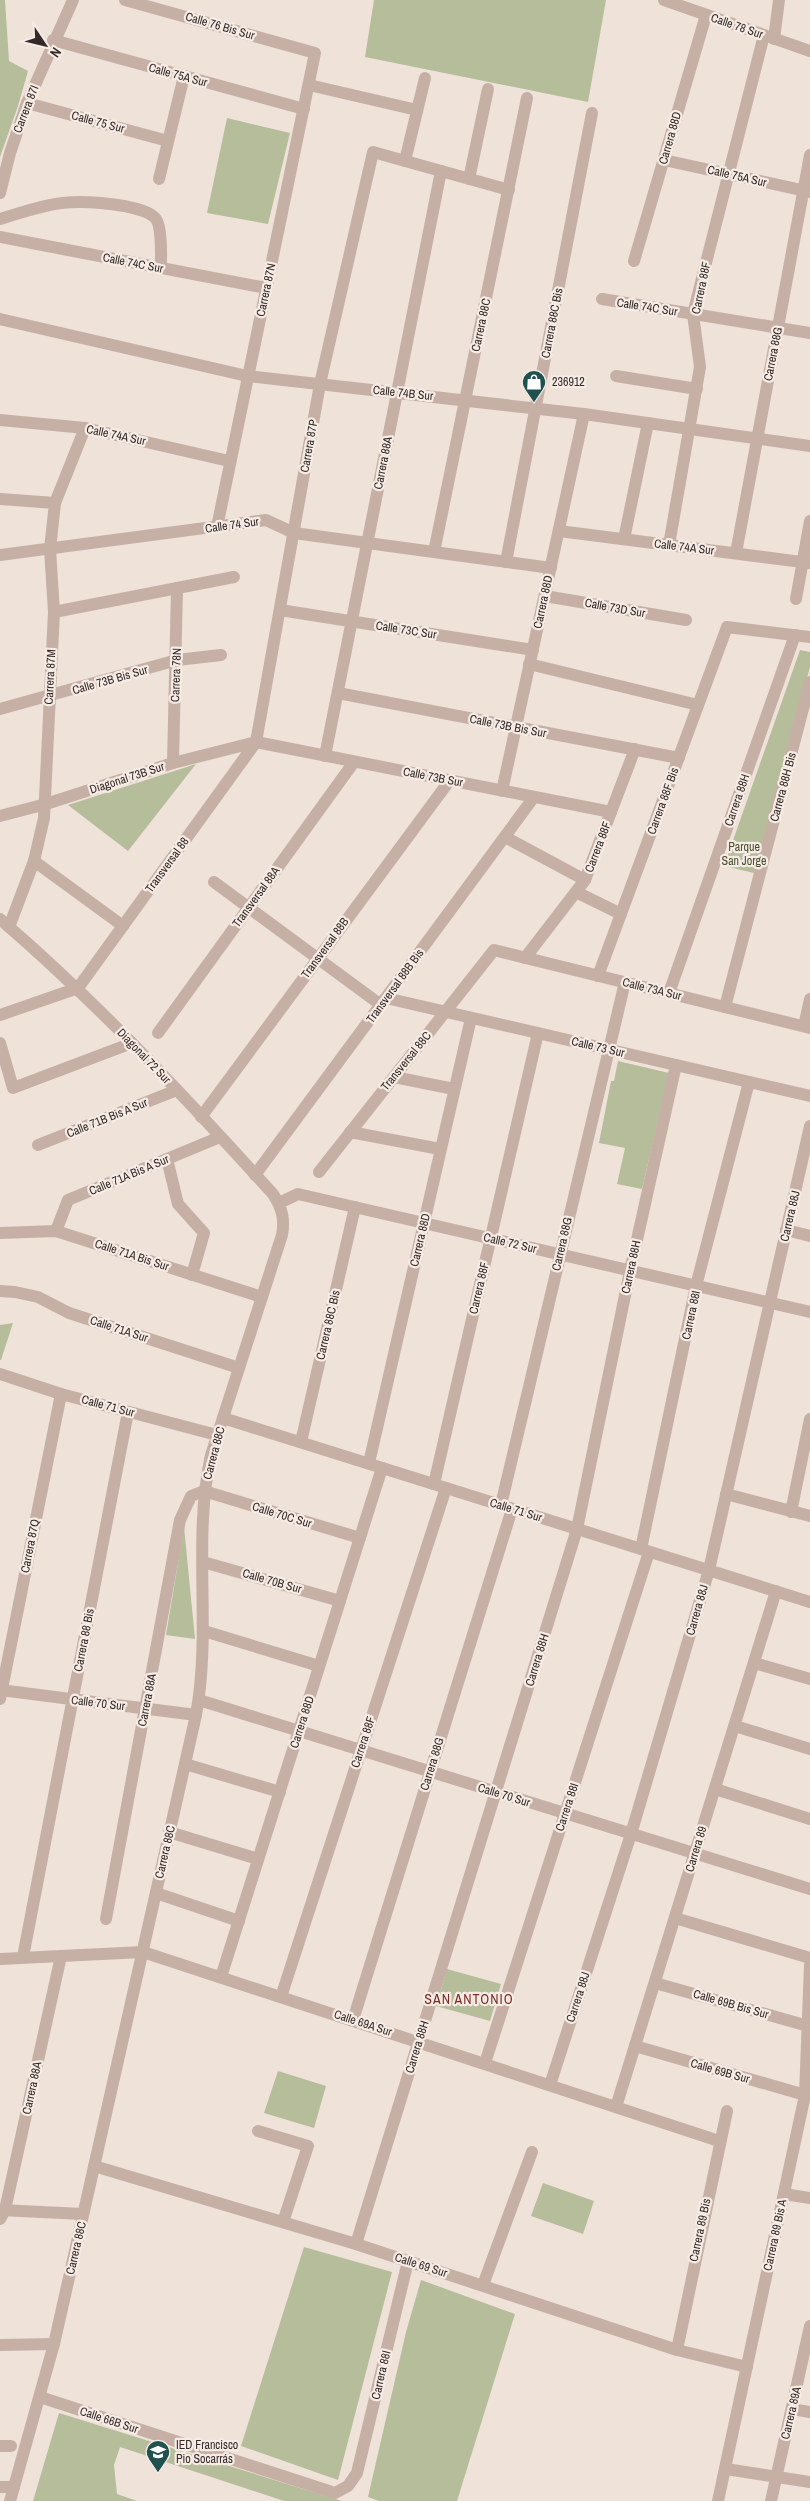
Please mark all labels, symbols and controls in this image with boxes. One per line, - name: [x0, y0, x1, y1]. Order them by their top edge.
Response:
- street label: Calle 76 Bis Sur: [184, 9, 257, 44]
- street label: Calle 78 Sur: [709, 10, 766, 43]
- north arrow: [20, 20, 70, 70]
- text: N: [46, 44, 65, 61]
- street label: Calle 75A Sur: [147, 59, 210, 91]
- street label: Carrera 87I: [10, 83, 42, 135]
- street label: Calle 75 Sur: [70, 107, 127, 137]
- street label: Carrera 88D: [655, 110, 685, 166]
- street label: Calle 75A Sur: [706, 161, 769, 191]
- street label: Calle 74C Sur: [101, 249, 165, 277]
- street label: Carrera 88F: [688, 260, 714, 316]
- street label: Carrera 87N: [253, 262, 279, 318]
- street label: Carrera 88C Bis: [537, 287, 567, 359]
- street label: Calle 74C Sur: [616, 294, 679, 320]
- street label: Carrera 88C: [468, 297, 494, 353]
- street label: Carrera 88G: [760, 326, 786, 382]
- shop icon: 236912: [521, 369, 547, 403]
- place label: 236912: [552, 374, 585, 390]
- street label: Calle 74B Sur: [372, 382, 435, 404]
- street label: Carrera 87P: [296, 418, 322, 474]
- street label: Calle 74A Sur: [85, 421, 148, 449]
- street label: Carrera 88A: [370, 435, 396, 491]
- street label: Calle 74 Sur: [204, 513, 261, 537]
- street label: Calle 74A Sur: [653, 535, 716, 559]
- street label: Carrera 88D: [530, 574, 556, 630]
- street label: Calle 73D Sur: [583, 595, 647, 621]
- street label: Calle 73C Sur: [375, 617, 438, 643]
- street label: Carrera 78N: [167, 648, 185, 702]
- street label: Carrera 87M: [41, 649, 59, 705]
- street label: Calle 73B Bis Sur: [70, 661, 150, 698]
- street label: Calle 73B Bis Sur: [468, 711, 548, 741]
- street label: Carrera 88H Bis: [766, 751, 800, 823]
- street label: Diagonal 73B Sur: [88, 758, 167, 798]
- street label: Calle 73B Sur: [402, 763, 465, 791]
- street label: Carrera 88F Bis: [644, 765, 683, 837]
- street label: Carrera 88H: [721, 772, 753, 828]
- street label: Carrera 88F: [581, 819, 615, 875]
- street label: Transversal 88: [142, 834, 192, 896]
- park label: Parque San Jorge: [722, 839, 766, 869]
- street label: Transversal 88A: [229, 863, 284, 931]
- street label: Transversal 88B: [298, 914, 353, 982]
- street label: Transversal 88B Bis: [363, 946, 427, 1026]
- street label: Calle 73A Sur: [621, 974, 684, 1004]
- street label: Diagonal 72 Sur: [114, 1025, 175, 1088]
- street label: Transversal 88C: [377, 1028, 435, 1094]
- street label: Calle 73 Sur: [570, 1033, 627, 1061]
- street label: Calle 71B Bis A Sur: [64, 1094, 150, 1142]
- street label: Calle 71A Bis A Sur: [87, 1151, 172, 1199]
- street label: Carrera 88J: [776, 1189, 804, 1243]
- street label: Carrera 88D: [406, 1212, 434, 1268]
- street label: Carrera 88G: [548, 1216, 576, 1272]
- street label: Calle 72 Sur: [482, 1229, 539, 1257]
- street label: Calle 71A Bis Sur: [93, 1235, 172, 1275]
- street label: Carrera 88H: [618, 1239, 644, 1295]
- street label: Carrera 88F: [465, 1260, 493, 1316]
- street label: Carrera 88C Bis: [312, 1288, 344, 1361]
- street label: Carrera 88I: [678, 1289, 704, 1341]
- street label: Calle 71A Sur: [88, 1312, 151, 1346]
- street label: Calle 71 Sur: [80, 1391, 137, 1421]
- street label: Carrera 88C: [199, 1425, 229, 1481]
- street label: Calle 71 Sur: [488, 1494, 545, 1526]
- street label: Calle 70C Sur: [250, 1498, 314, 1532]
- street label: Carrera 87Q: [17, 1517, 43, 1574]
- street label: Calle 70B Sur: [241, 1565, 304, 1597]
- street label: Carrera 88J: [682, 1583, 712, 1637]
- street label: Carrera 88 Bis: [70, 1607, 98, 1673]
- street label: Carrera 88H: [521, 1632, 553, 1688]
- street label: Carrera 88A: [134, 1672, 160, 1728]
- street label: Calle 70 Sur: [70, 1692, 127, 1714]
- street label: Carrera 88D: [286, 1694, 318, 1750]
- street label: Carrera 88F: [347, 1714, 379, 1770]
- street label: Carrera 88G: [416, 1736, 448, 1792]
- street label: Calle 70 Sur: [476, 1779, 533, 1811]
- street label: Carrera 88I: [552, 1781, 582, 1833]
- street label: Carrera 88C: [151, 1824, 179, 1880]
- street label: Carrera 89: [681, 1824, 711, 1874]
- street label: Carrera 88J: [562, 1970, 594, 2024]
- street label: Calle 69B Bis Sur: [691, 1986, 771, 2023]
- district label: SAN ANTONIO: [424, 1990, 514, 2008]
- street label: Calle 69A Sur: [332, 2006, 395, 2040]
- street label: Carrera 88H: [401, 2019, 433, 2075]
- street label: Calle 69B Sur: [689, 2055, 752, 2087]
- street label: Carrera 88A: [19, 2060, 45, 2116]
- street label: Carrera 89 Bis: [686, 2197, 714, 2263]
- street label: Carrera 89 Bis A: [760, 2197, 790, 2272]
- street label: Carrera 88C: [62, 2220, 90, 2276]
- street label: Calle 69 Sur: [393, 2249, 450, 2281]
- street label: Carrera 88I: [368, 2349, 394, 2401]
- street label: Carrera 89A: [777, 2385, 805, 2441]
- street label: Calle 66B Sur: [78, 2403, 141, 2437]
- place label: IED Francisco Pio Socarrás: [176, 2437, 238, 2467]
- school or university icon: IED Francisco Pio Socarrás: [145, 2439, 171, 2473]

